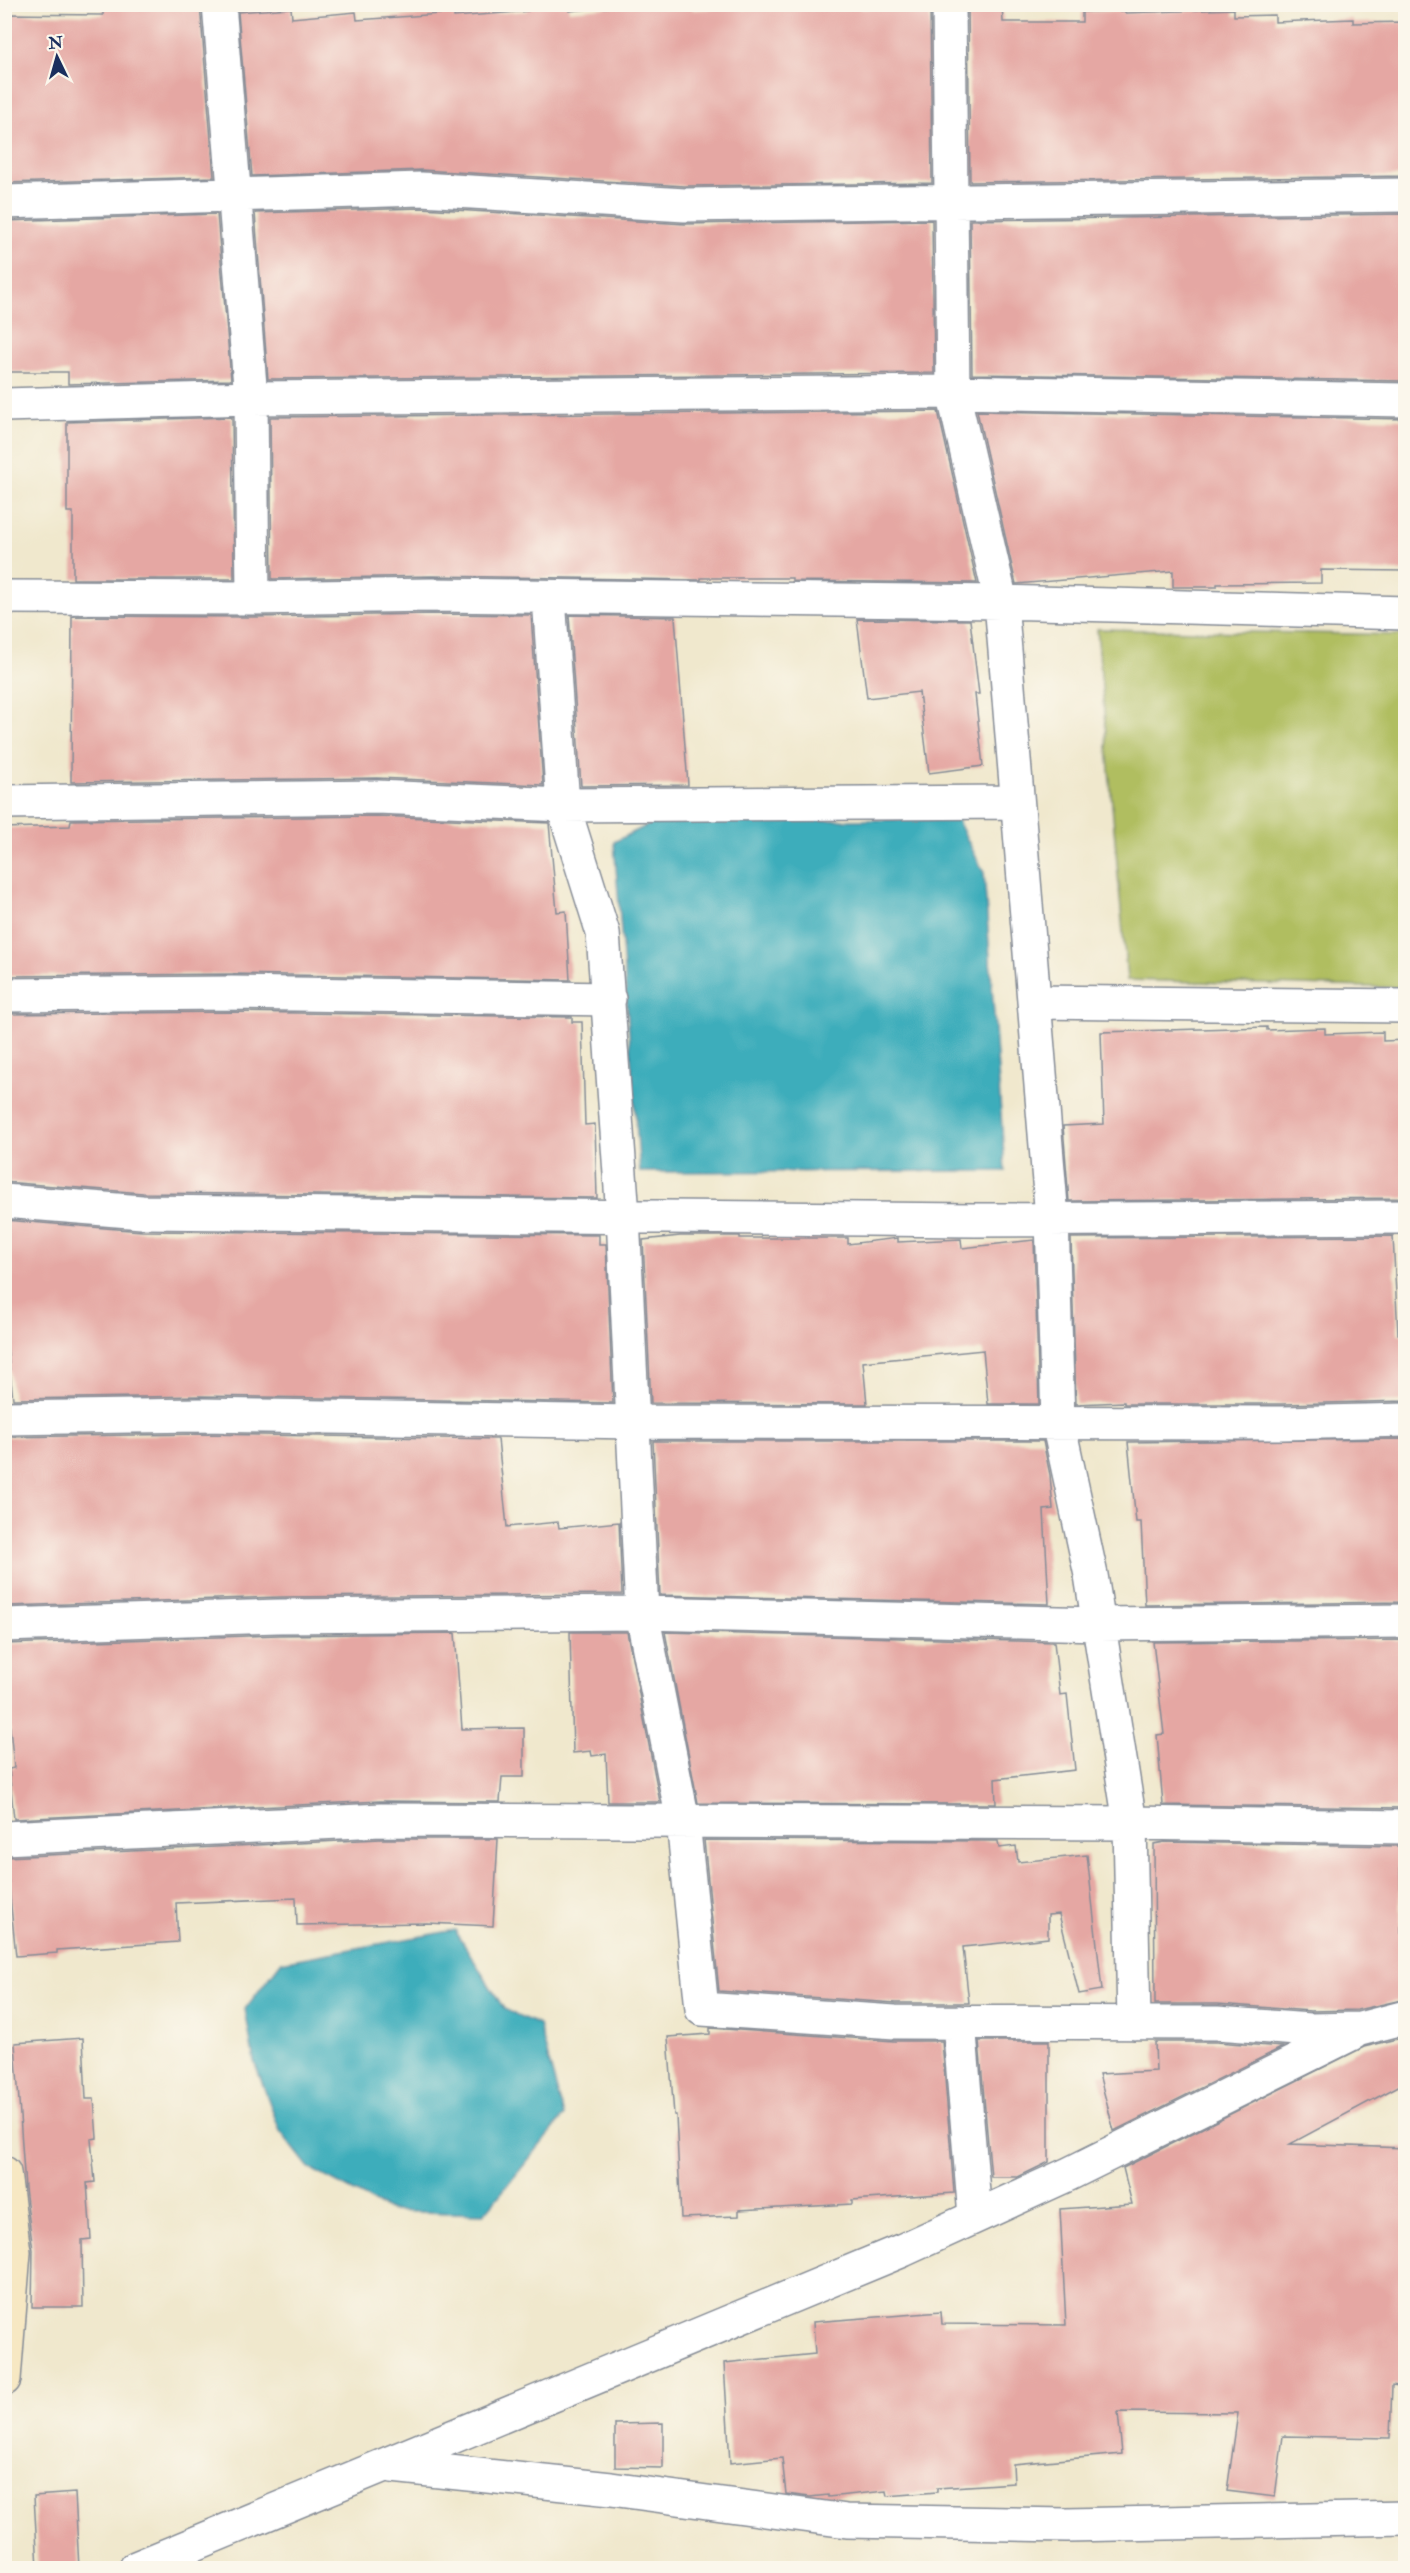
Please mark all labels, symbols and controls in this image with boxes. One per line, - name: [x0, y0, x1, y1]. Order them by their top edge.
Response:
- north arrow: [27, 27, 87, 87]
- text: N: [47, 32, 64, 54]

